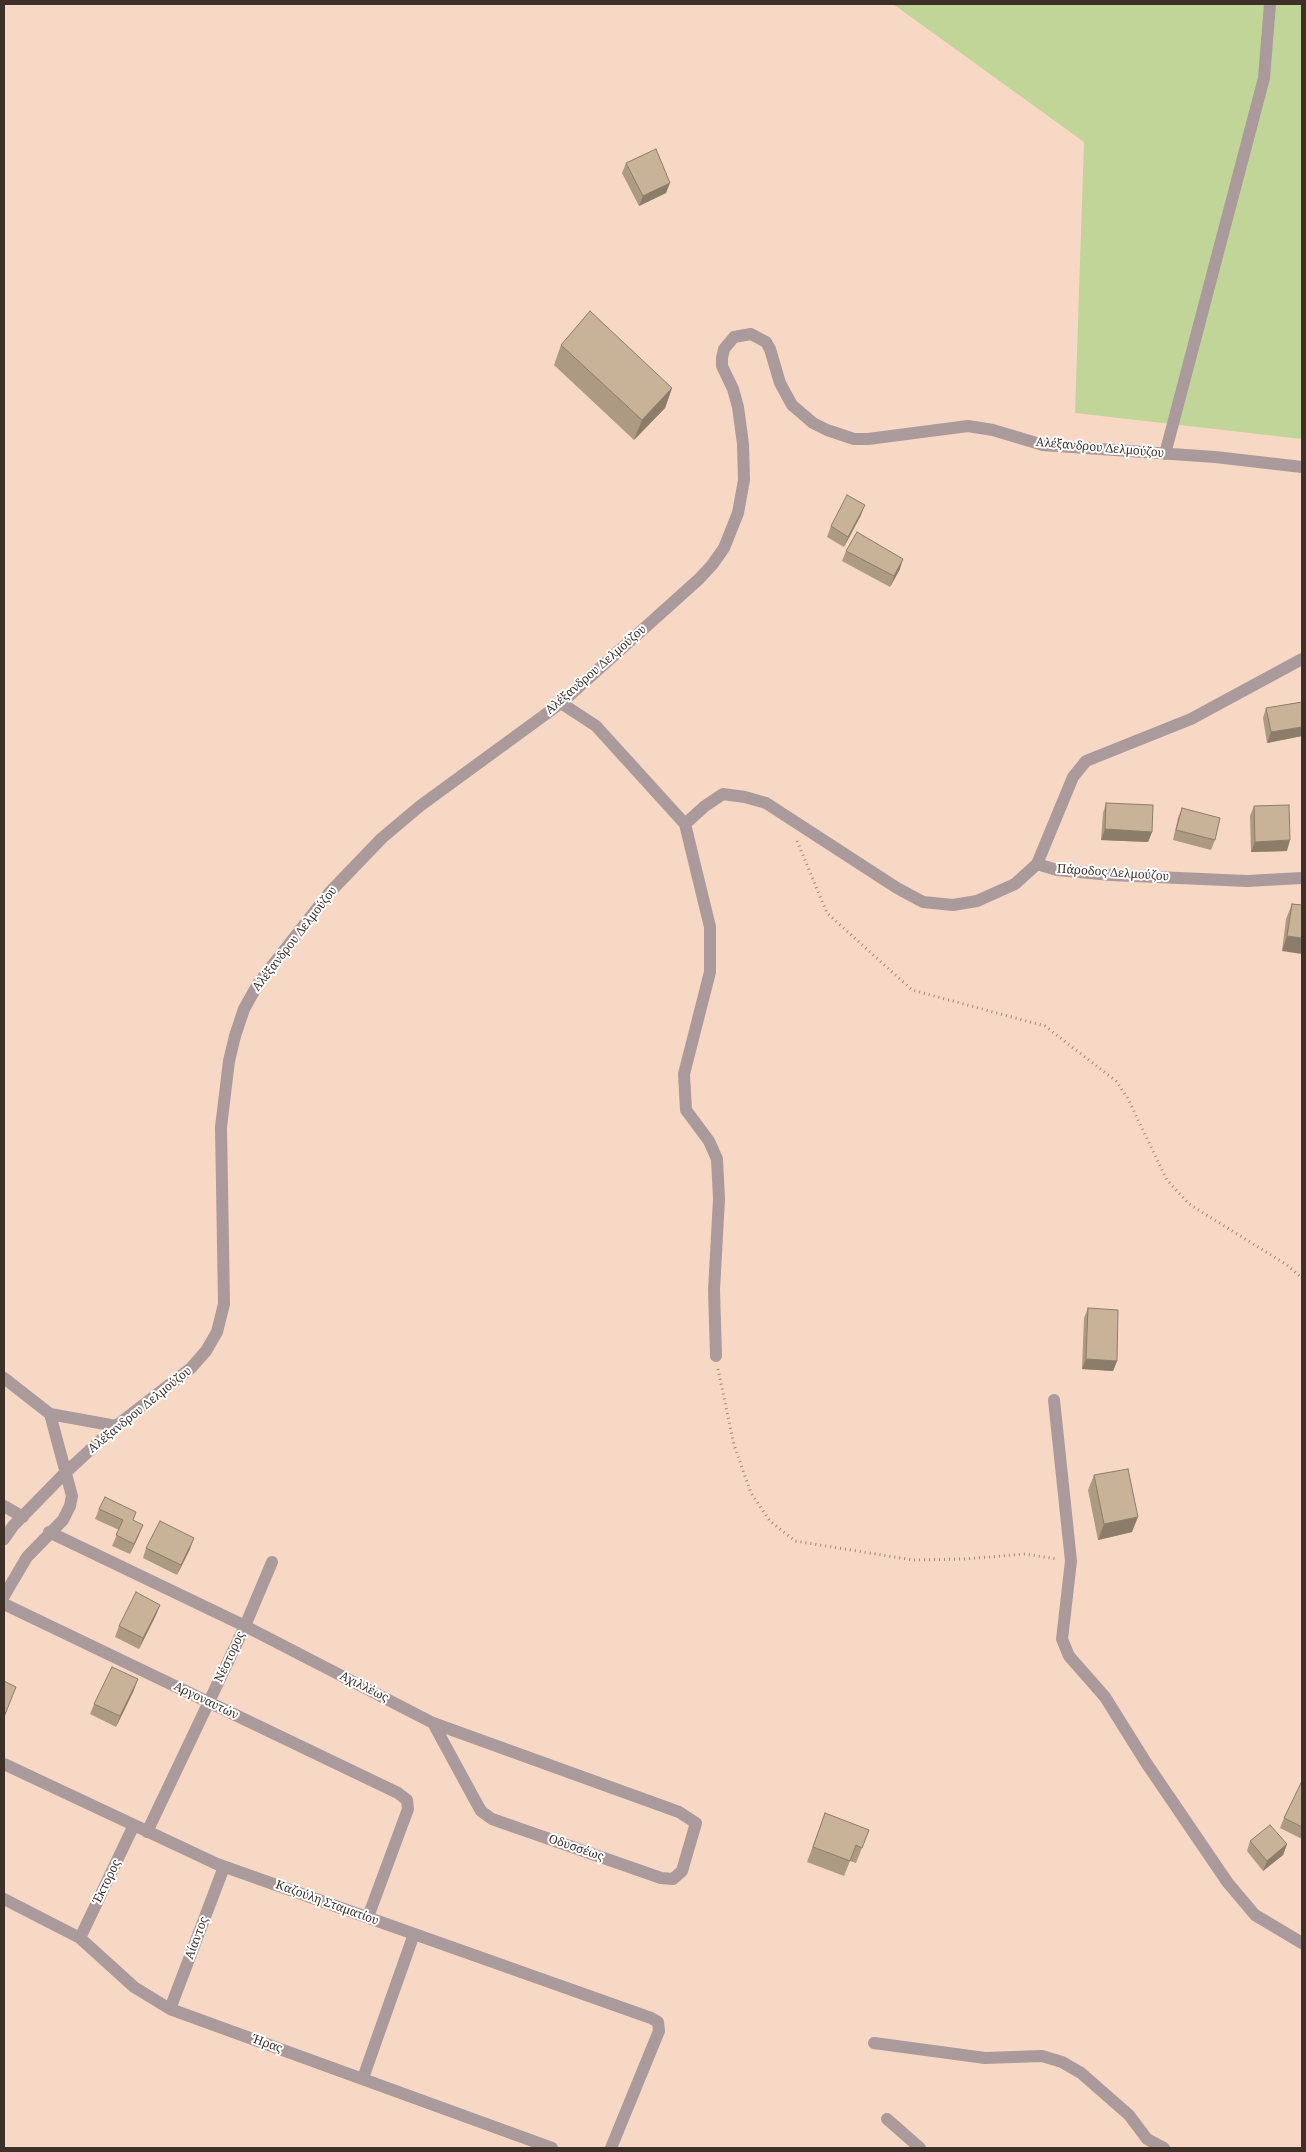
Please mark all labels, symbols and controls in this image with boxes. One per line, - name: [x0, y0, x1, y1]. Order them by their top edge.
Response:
- street label: Αλέξανδρου Δελμούζου: [1035, 435, 1165, 461]
- street label: Αλέξανδρου Δελμούζου: [543, 622, 649, 718]
- street label: Πάροδος Δελμούζου: [1056, 862, 1170, 884]
- street label: Αλέξανδρου Δελμούζου: [250, 884, 340, 994]
- street label: Αλέξανδρου Δελμούζου: [85, 1364, 195, 1456]
- street label: Νέστορος: [212, 1629, 248, 1685]
- street label: Αχιλλέως: [337, 1669, 391, 1705]
- street label: Αργοναυτών: [171, 1679, 241, 1723]
- street label: Οδυσσέως: [547, 1832, 605, 1864]
- street label: Έκτορος: [90, 1857, 124, 1907]
- street label: Καζούλη Σταματίου: [274, 1878, 380, 1928]
- street label: Αίαντος: [182, 1915, 212, 1961]
- street label: Ήρας: [250, 2032, 284, 2056]

